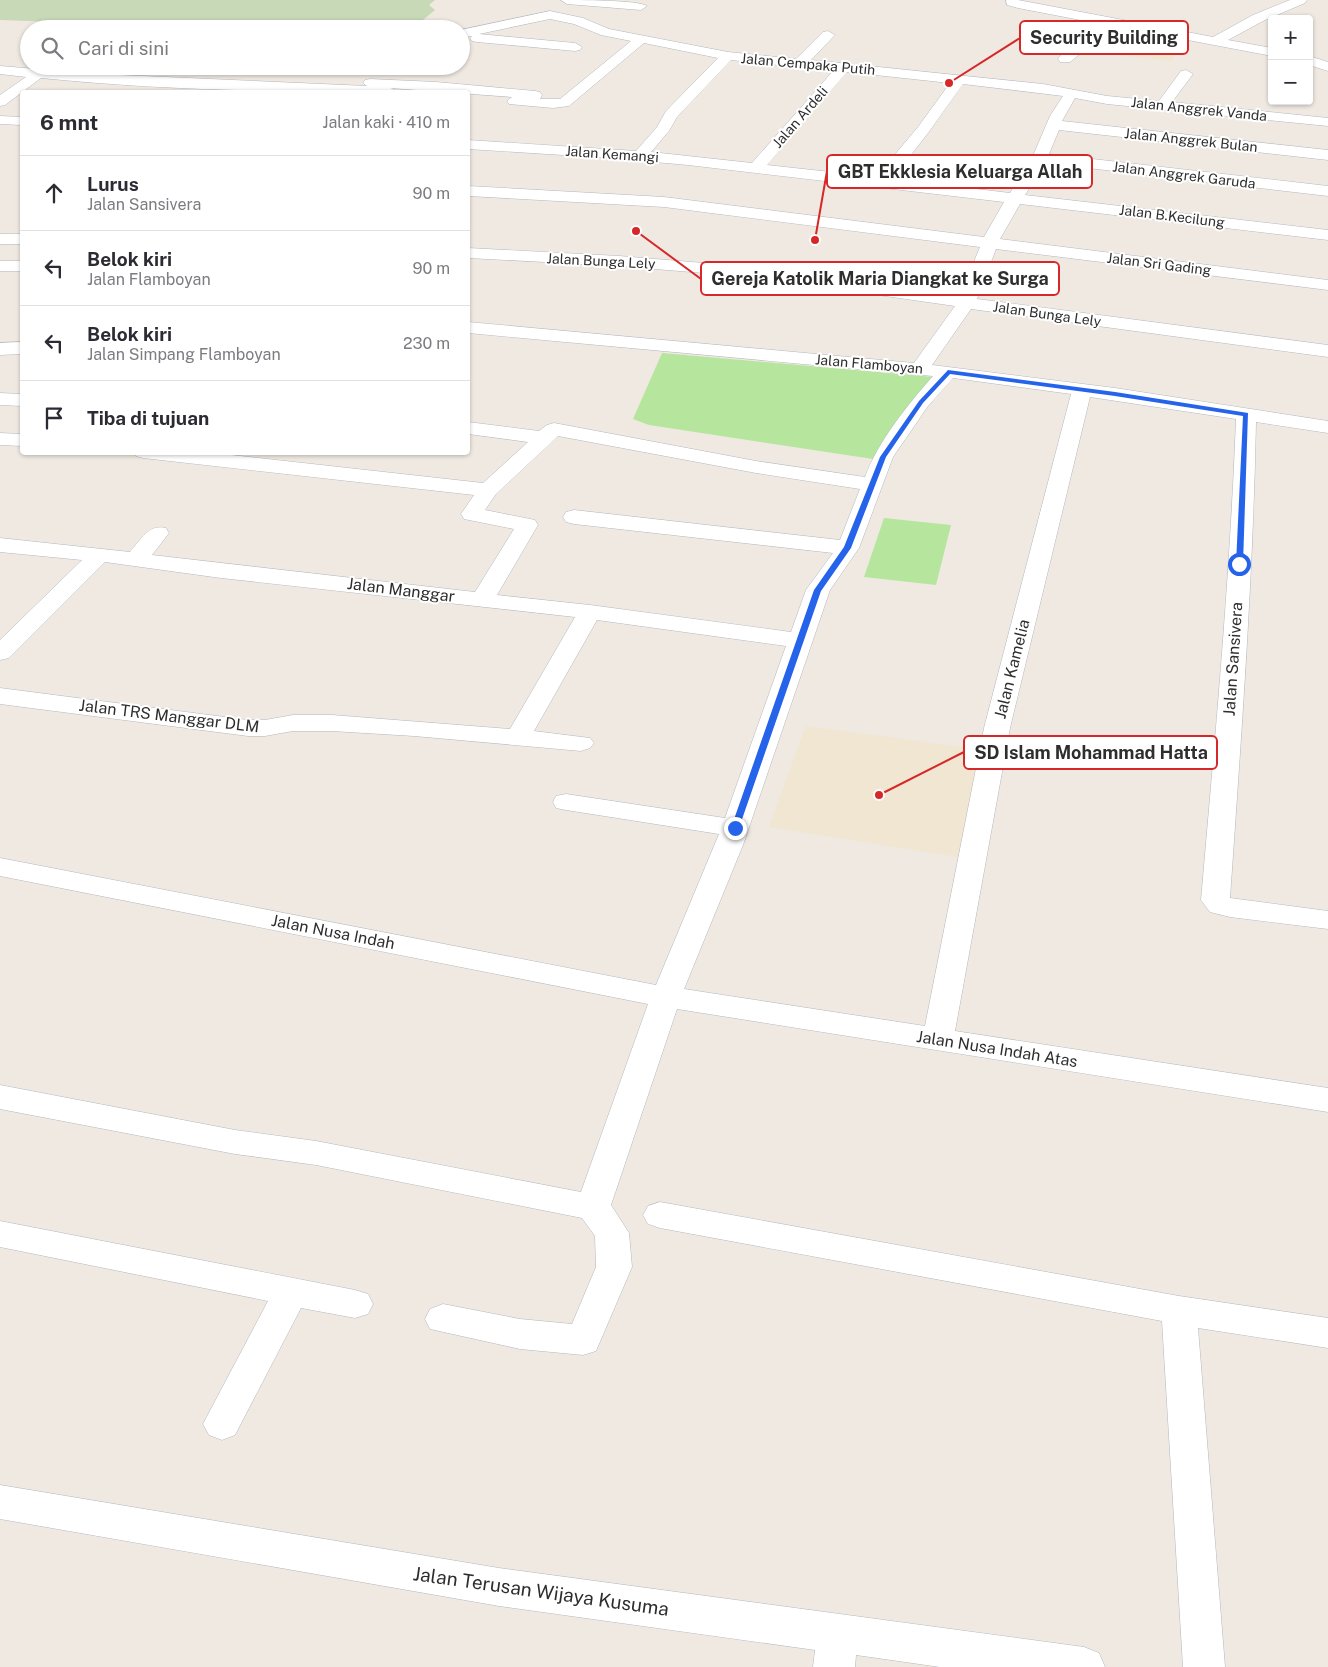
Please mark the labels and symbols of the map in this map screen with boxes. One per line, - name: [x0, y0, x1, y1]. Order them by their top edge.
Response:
- callout: Security Building: [1020, 21, 1188, 54]
- text: Security Building: [1030, 27, 1178, 48]
- street label: Jalan Cempaka Putih: [740, 50, 876, 78]
- street label: Jalan Ardeli: [769, 83, 831, 151]
- street label: Jalan Anggrek Vanda: [1130, 94, 1268, 124]
- street label: Jalan Anggrek Bulan: [1124, 125, 1258, 155]
- street label: Jalan Kemangi: [565, 143, 659, 165]
- callout: GBT Ekklesia Keluarga Allah: [827, 155, 1092, 188]
- street label: Jalan Anggrek Garuda: [1112, 158, 1256, 192]
- text: GBT Ekklesia Keluarga Allah: [838, 161, 1082, 182]
- street label: Jalan B.Kecilung: [1118, 202, 1226, 230]
- street label: Jalan Bunga Lely: [546, 250, 656, 272]
- street label: Jalan Sri Gading: [1106, 250, 1212, 278]
- callout: Gereja Katolik Maria Diangkat ke Surga: [701, 262, 1059, 295]
- text: Gereja Katolik Maria Diangkat ke Surga: [711, 268, 1049, 289]
- street label: Jalan Bunga Lely: [992, 298, 1103, 330]
- street label: Jalan Flamboyan: [814, 351, 924, 377]
- route start: [1228, 553, 1251, 576]
- street label: Jalan Manggar: [346, 574, 456, 606]
- street label: Jalan Sansivera: [1220, 601, 1246, 717]
- street label: Jalan Kamelia: [990, 617, 1034, 721]
- street label: Jalan TRS Manggar DLM: [78, 696, 260, 736]
- callout: SD Islam Mohammad Hatta: [964, 736, 1217, 769]
- text: SD Islam Mohammad Hatta: [974, 742, 1208, 763]
- route end: [724, 817, 747, 840]
- street label: Jalan Nusa Indah: [270, 911, 396, 953]
- street label: Jalan Nusa Indah Atas: [915, 1027, 1079, 1071]
- street label: Jalan Terusan Wijaya Kusuma: [412, 1562, 670, 1620]

